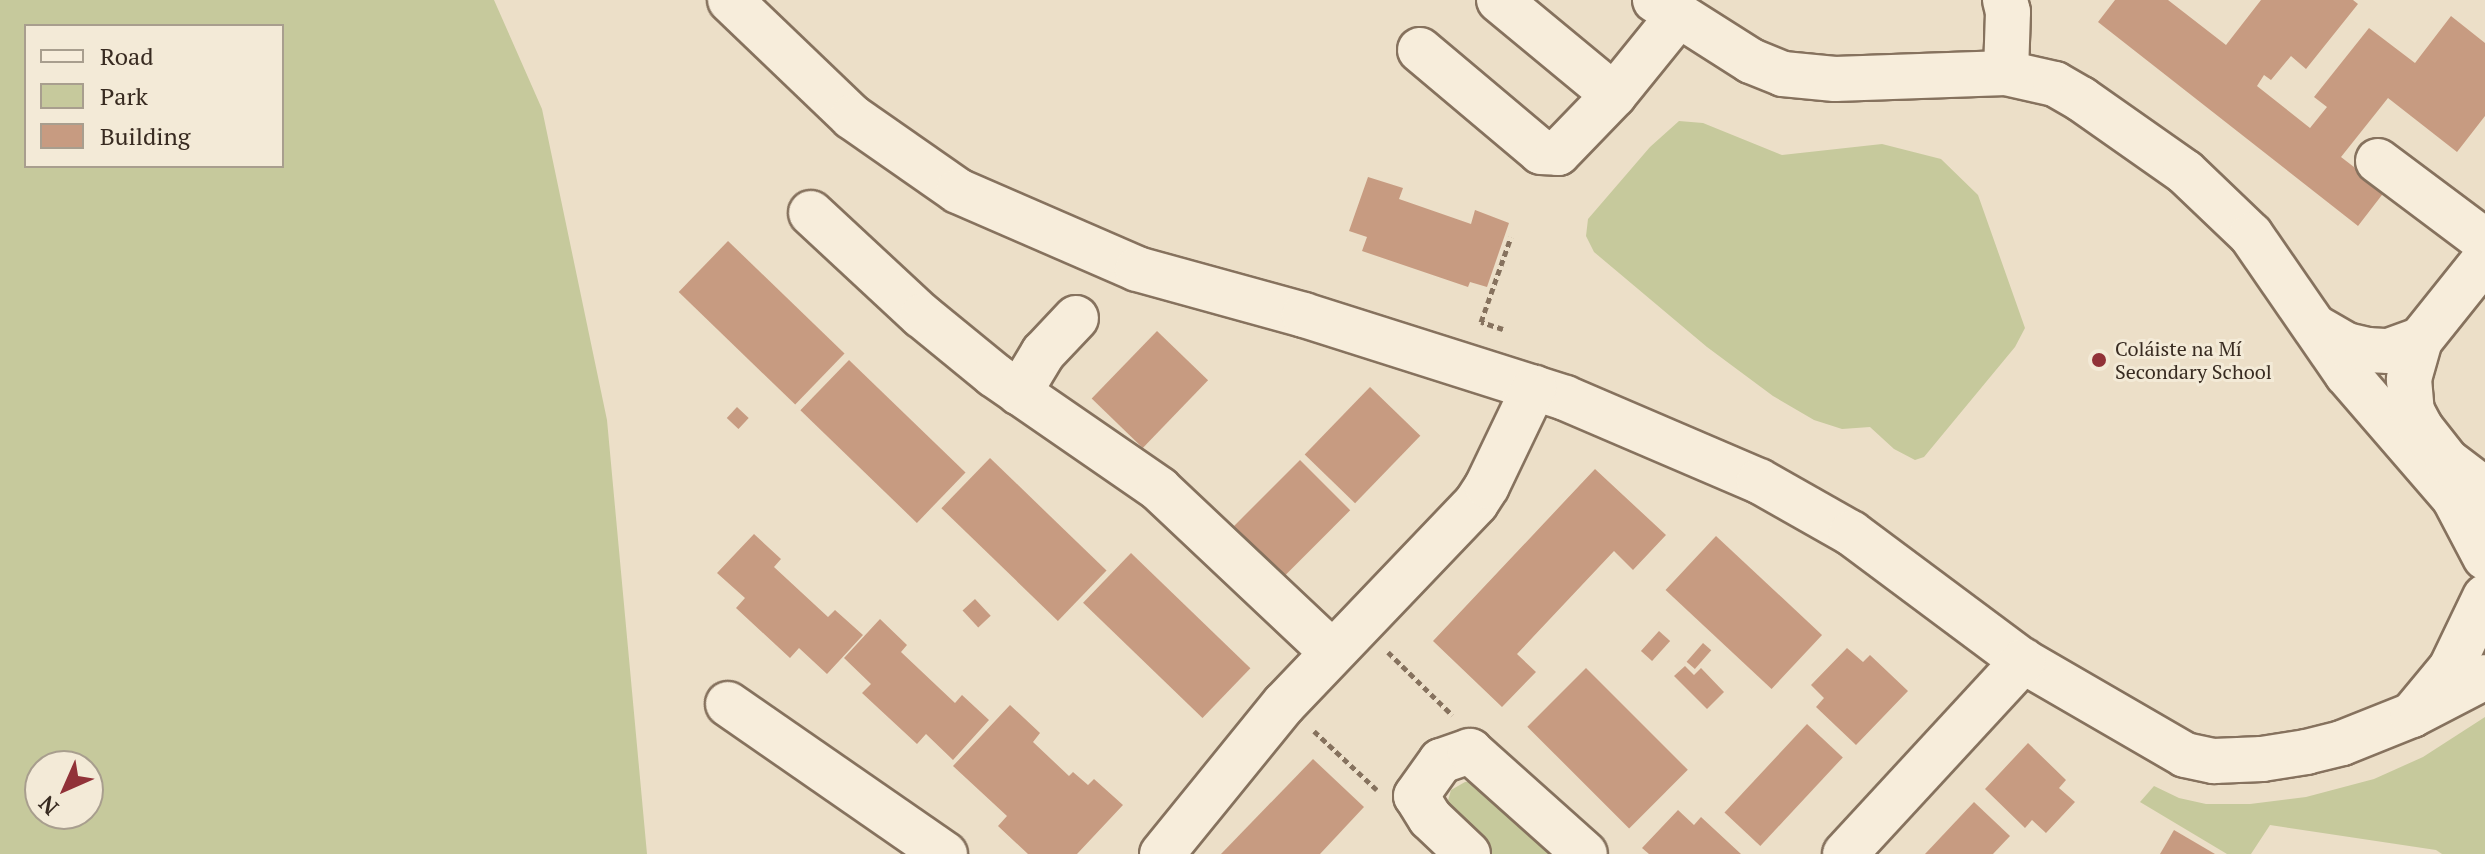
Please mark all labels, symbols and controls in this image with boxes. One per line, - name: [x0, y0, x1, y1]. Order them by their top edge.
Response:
- legend: [24, 24, 284, 168]
- text: Road: [100, 40, 154, 72]
- text: Park: [100, 80, 148, 112]
- text: Building: [100, 120, 190, 152]
- place label: Coláiste na Mí Secondary School: [2115, 336, 2272, 383]
- marker: Coláiste na Mí Secondary School: [2090, 351, 2108, 369]
- north arrow: [24, 750, 104, 830]
- text: N: [32, 790, 64, 822]

